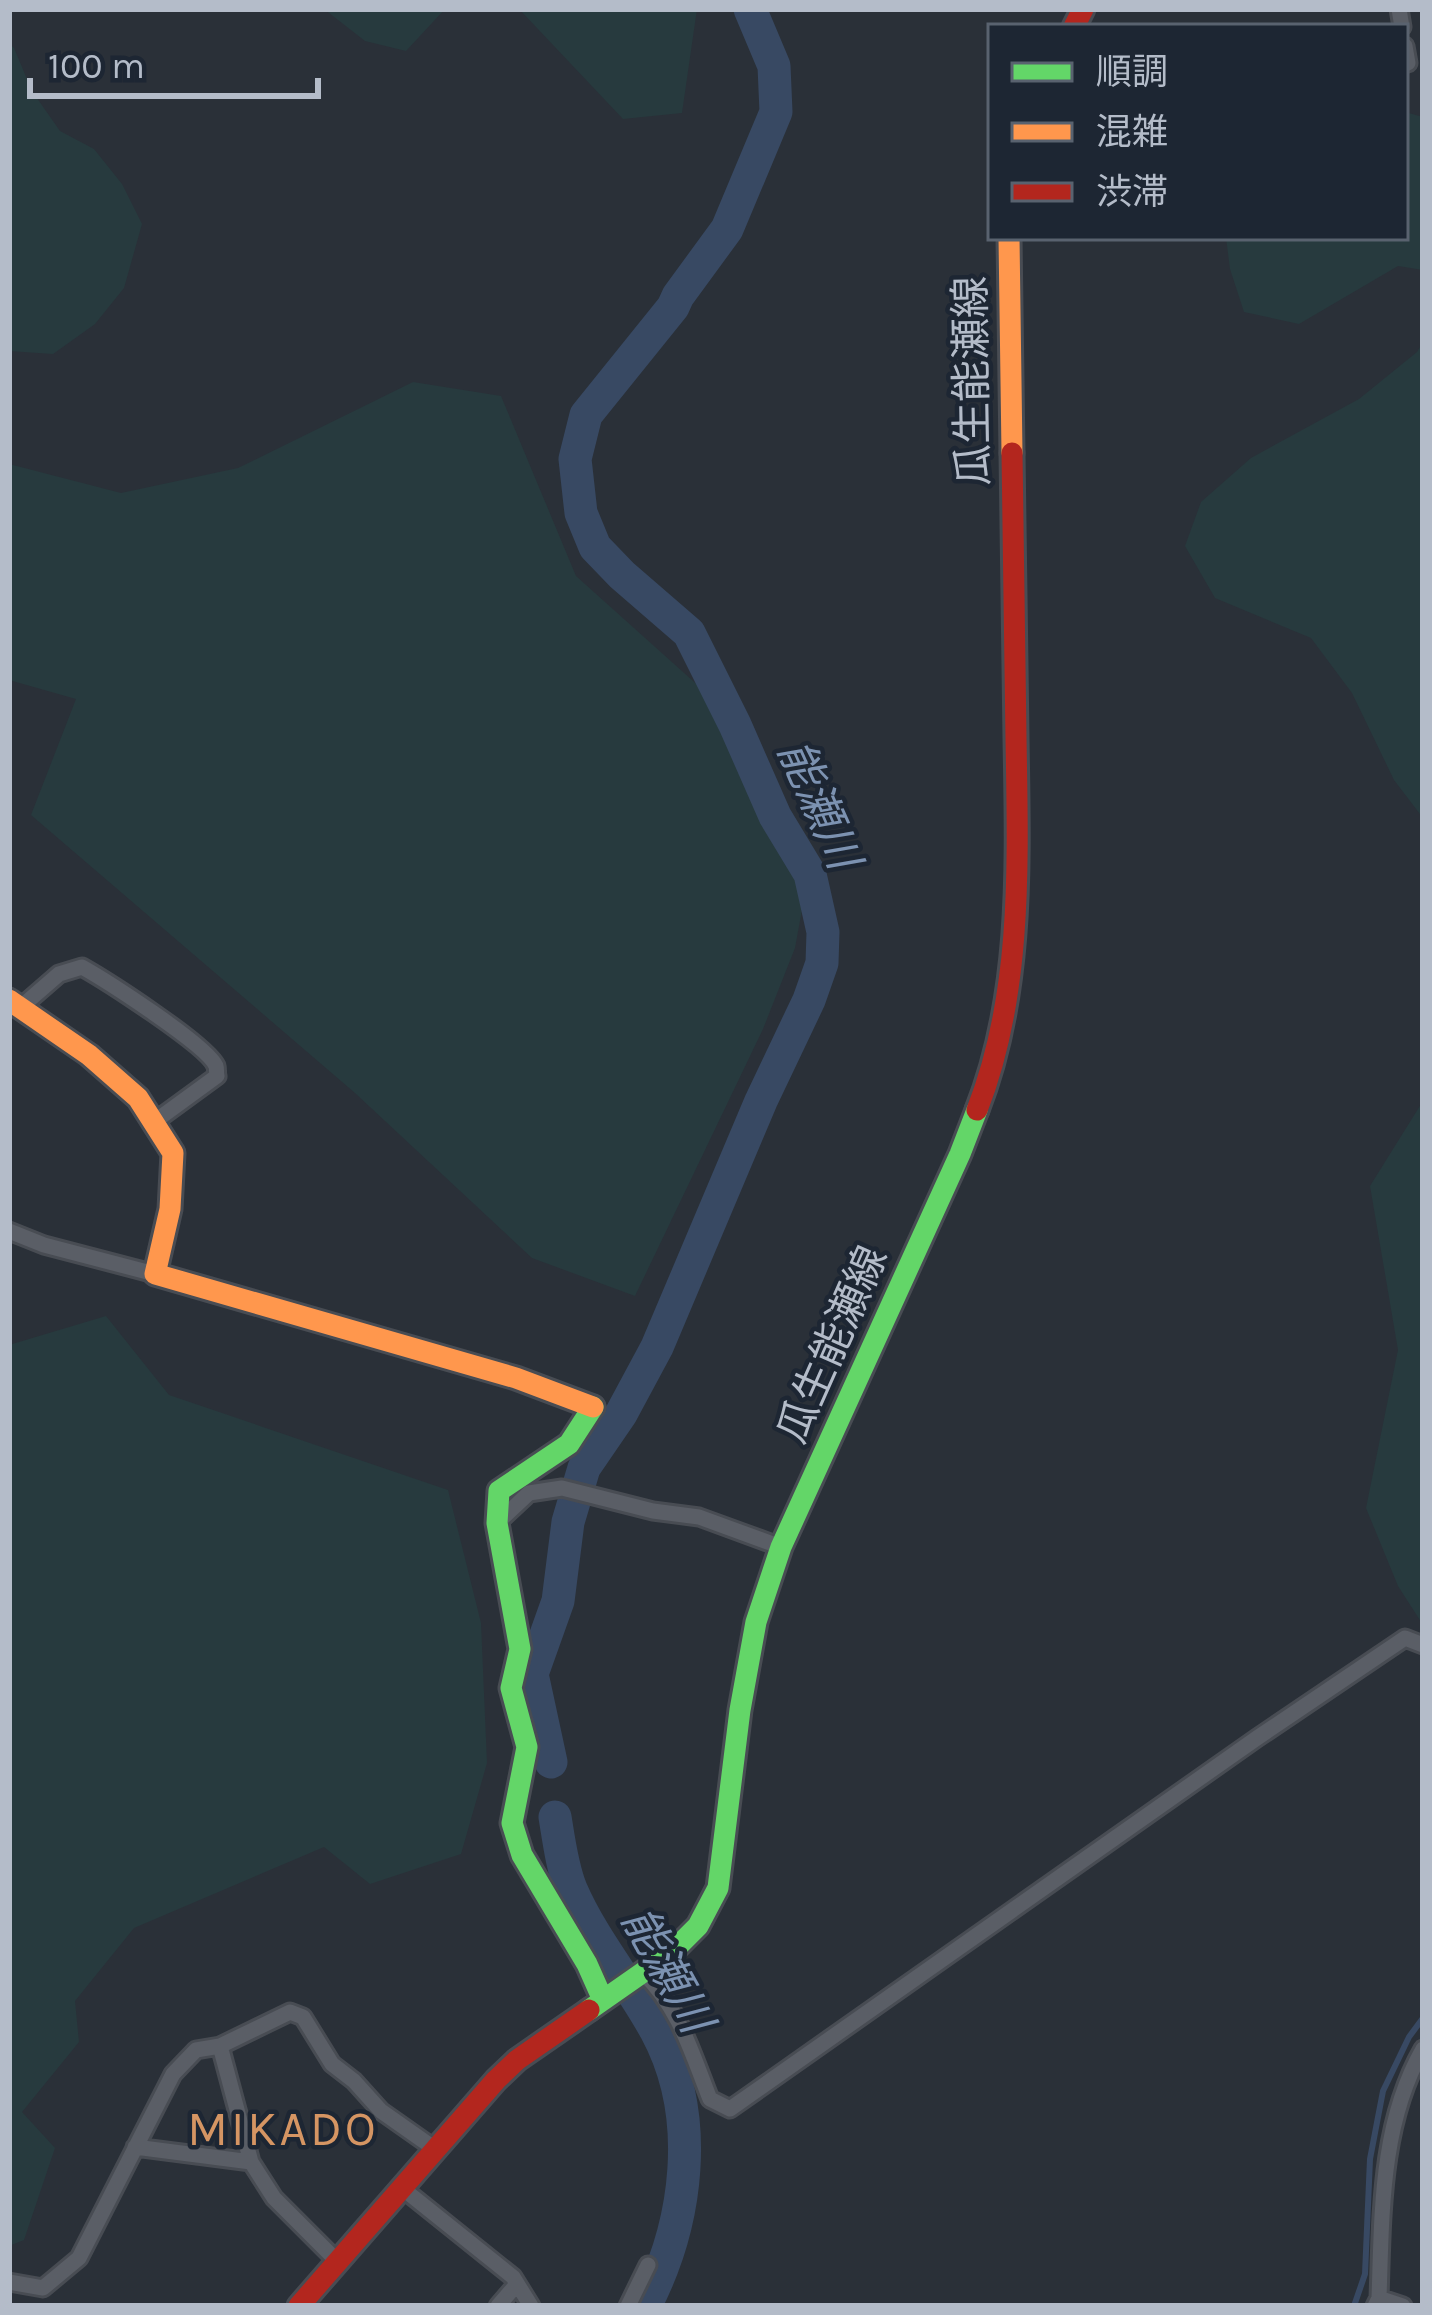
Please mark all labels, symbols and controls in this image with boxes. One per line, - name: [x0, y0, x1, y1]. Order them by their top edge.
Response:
- scale bar: [30, 24, 318, 98]
- legend: [988, 24, 1408, 240]
- text: 100 m: [48, 45, 145, 87]
- text: 順調: [1096, 51, 1168, 93]
- text: 混雑: [1096, 111, 1168, 153]
- text: 渋滞: [1096, 171, 1168, 213]
- street label: 瓜生能瀬線: [945, 276, 999, 486]
- water label: 能瀬川: [768, 732, 872, 880]
- street label: 瓜生能瀬線: [766, 1238, 897, 1451]
- water label: 能瀬川: [612, 1898, 725, 2045]
- district label: MIKADO: [187, 2101, 379, 2157]

